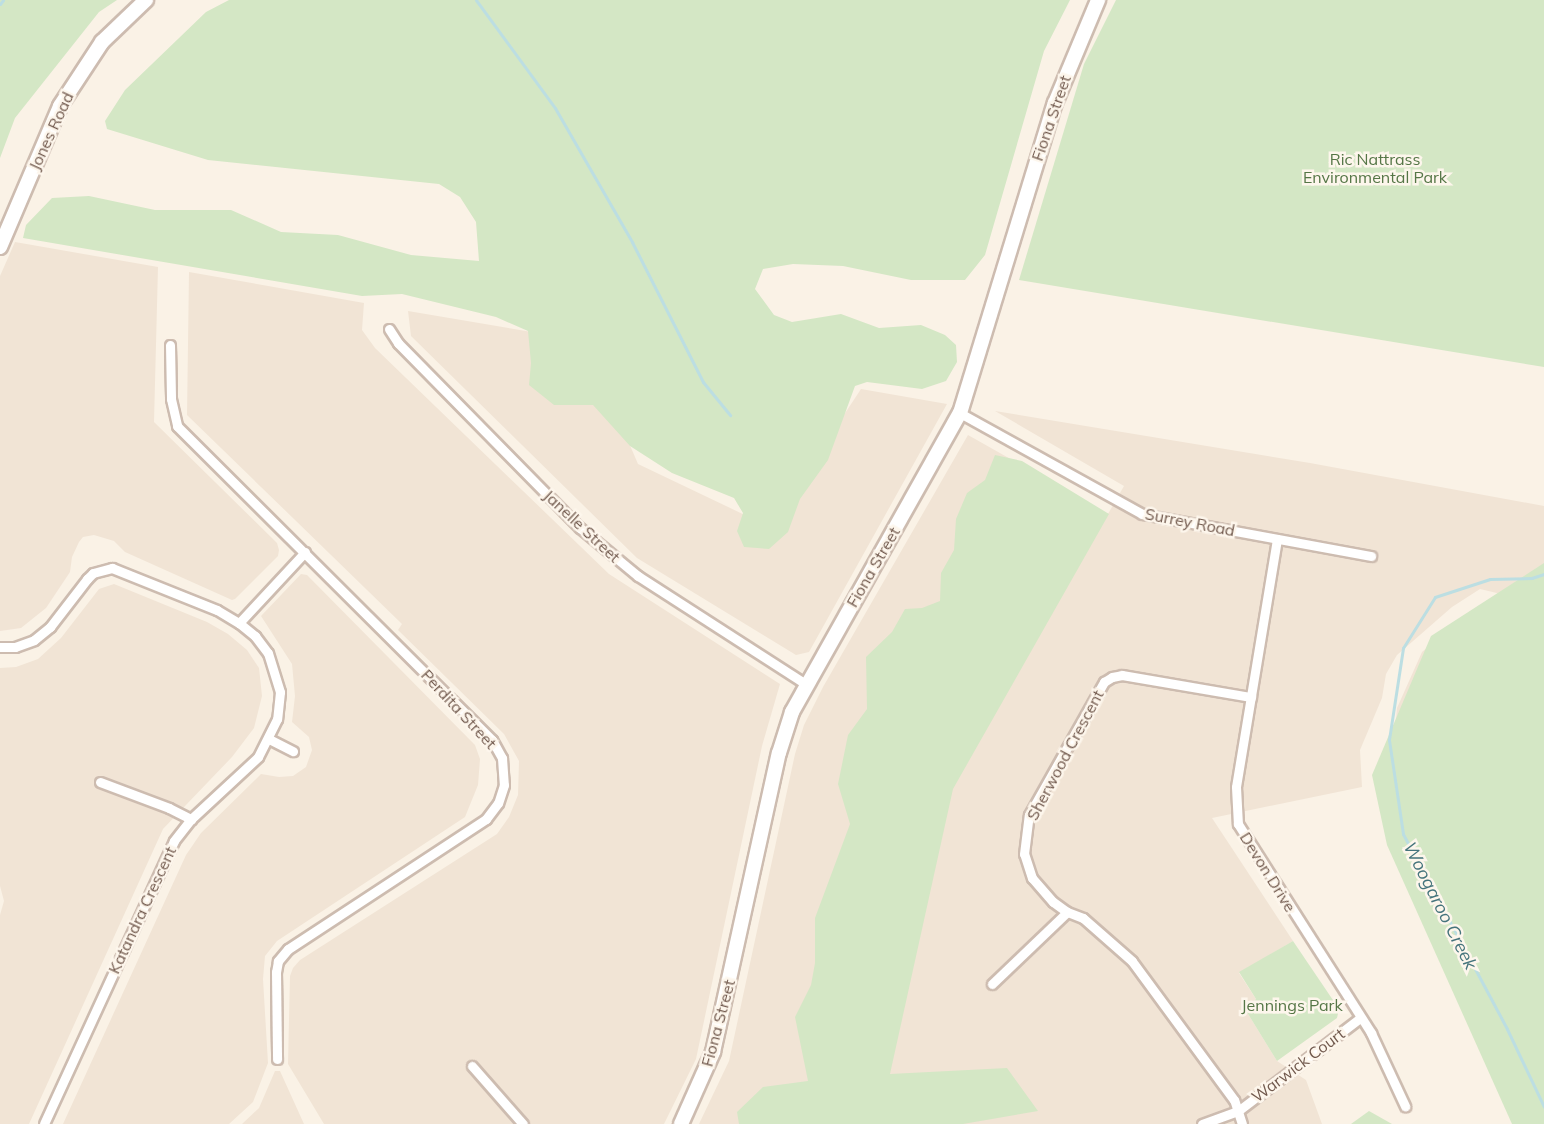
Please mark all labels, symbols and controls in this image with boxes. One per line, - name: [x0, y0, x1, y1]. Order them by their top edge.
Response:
- street label: Fiona Street: [1027, 73, 1075, 163]
- street label: Jones Road: [25, 89, 77, 173]
- park label: Ric Nattrass Environmental Park: [1303, 149, 1447, 187]
- street label: Janelle Street: [540, 486, 624, 566]
- street label: Surrey Road: [1143, 504, 1237, 540]
- street label: Fiona Street: [842, 524, 904, 610]
- street label: Perdita Street: [417, 665, 501, 753]
- street label: Sherwood Crescent: [1023, 687, 1107, 823]
- street label: Devon Drive: [1236, 829, 1300, 915]
- water label: Woogaroo Creek: [1399, 839, 1481, 973]
- street label: Katandra Crescent: [104, 843, 180, 977]
- street label: Fiona Street: [697, 977, 739, 1069]
- park label: Jennings Park: [1241, 995, 1343, 1015]
- street label: Warwick Court: [1248, 1024, 1348, 1106]

